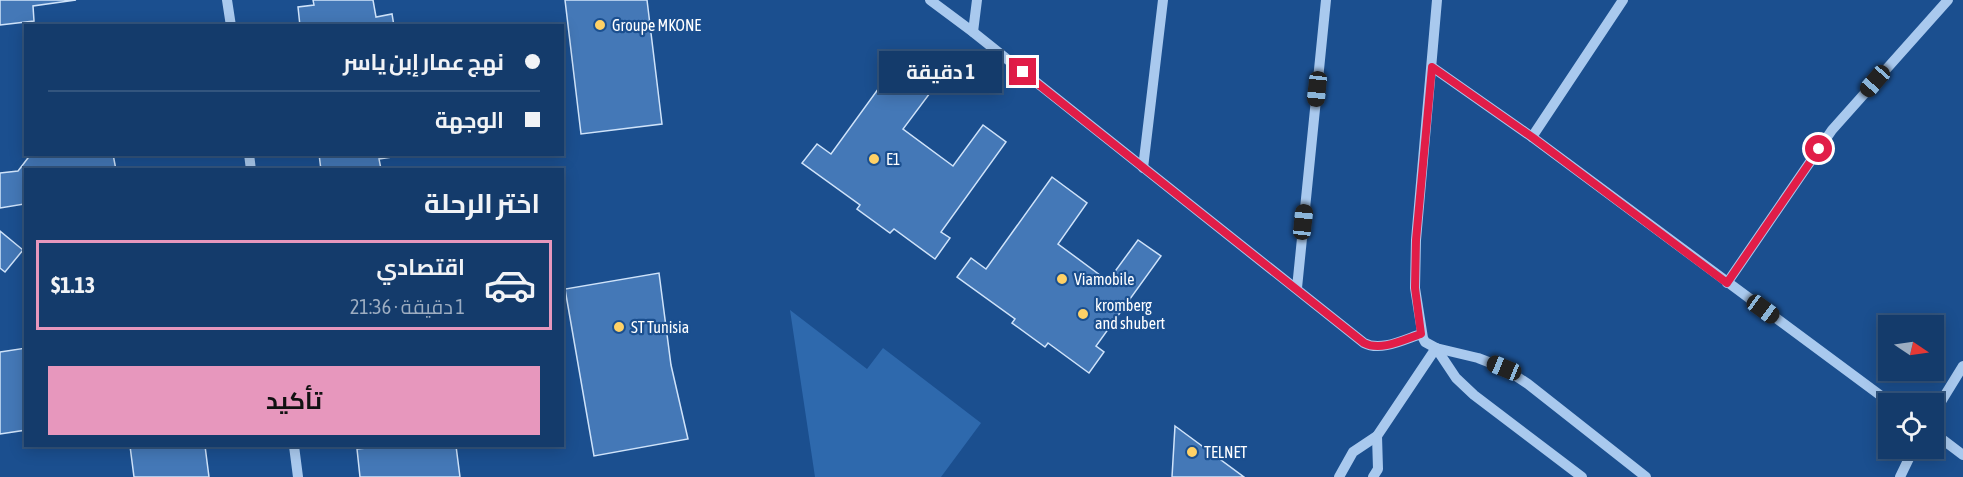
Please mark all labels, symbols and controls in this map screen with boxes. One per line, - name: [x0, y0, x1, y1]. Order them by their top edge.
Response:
- place label: Groupe MKONE: [612, 16, 701, 35]
- marker: Groupe MKONE: [593, 18, 607, 32]
- text: نهج عمار إبن ياسر: [343, 49, 504, 75]
- callout: 1 دقيقة: [879, 51, 1002, 93]
- route end: [1009, 58, 1036, 85]
- text: 1 دقيقة: [906, 60, 975, 83]
- car: [1856, 62, 1894, 100]
- car: [1306, 70, 1328, 108]
- text: الوجهة: [435, 107, 504, 133]
- route start: [1805, 135, 1832, 162]
- place label: E1: [886, 150, 900, 168]
- marker: E1: [867, 152, 881, 166]
- text: اختر الرحلة: [424, 188, 540, 219]
- car: [1292, 203, 1314, 241]
- text: اقتصادي: [376, 254, 465, 280]
- icon: car: [483, 258, 537, 312]
- place label: Viamobile: [1074, 270, 1135, 288]
- text: $1.13: [51, 272, 95, 298]
- marker: Viamobile: [1055, 272, 1069, 286]
- car: [1743, 291, 1783, 327]
- text: 1 دقيقة · 21:36: [350, 295, 465, 318]
- place label: kromberg and shubert: [1095, 296, 1166, 332]
- marker: kromberg and shubert: [1076, 307, 1090, 321]
- north arrow: [1878, 315, 1944, 381]
- map controls: [1878, 315, 1944, 459]
- place label: ST Tunisia: [631, 318, 689, 336]
- marker: ST Tunisia: [612, 320, 626, 334]
- car: [1484, 353, 1524, 383]
- button: تأكيد: [48, 366, 540, 435]
- button: locate: [1878, 393, 1944, 459]
- place label: TELNET: [1204, 443, 1247, 461]
- marker: TELNET: [1185, 445, 1199, 459]

